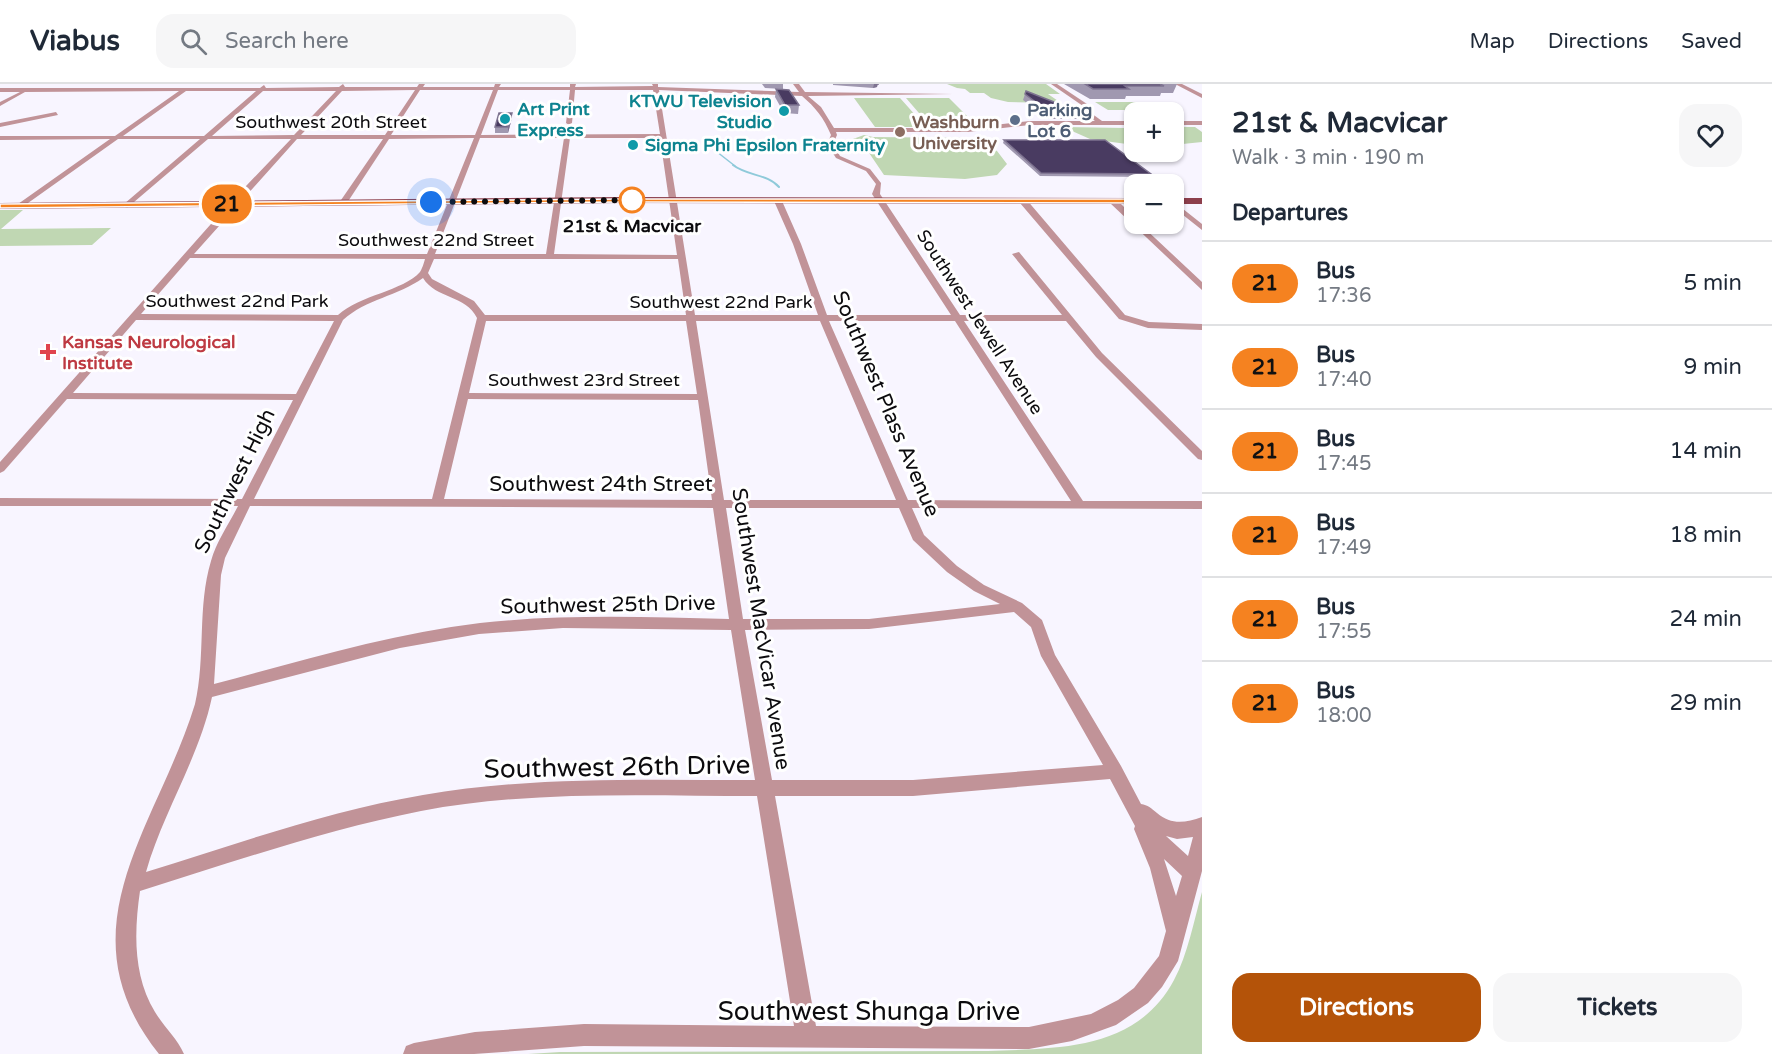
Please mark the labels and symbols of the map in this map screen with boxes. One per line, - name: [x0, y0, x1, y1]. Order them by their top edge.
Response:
- place label: KTWU Television Studio: [629, 90, 772, 133]
- place label: Art Print Express: [517, 98, 590, 141]
- place label: Parking Lot 6: [1027, 99, 1092, 142]
- marker: KTWU Television Studio: [777, 104, 791, 118]
- street label: Southwest 20th Street: [235, 111, 427, 133]
- place label: Washburn University: [912, 111, 999, 154]
- marker: Art Print Express: [498, 112, 512, 126]
- marker: Parking Lot 6: [1008, 113, 1022, 127]
- marker: Washburn University: [893, 125, 907, 139]
- place label: Sigma Phi Epsilon Fraternity: [645, 134, 885, 156]
- marker: Sigma Phi Epsilon Fraternity: [626, 138, 640, 152]
- line badge: 21: [200, 184, 254, 224]
- your location: [416, 187, 446, 217]
- marker: 21st & Macvicar: [619, 187, 645, 213]
- place label: 21st & Macvicar: [563, 215, 702, 237]
- street label: Southwest Jewell Avenue: [912, 225, 1048, 419]
- street label: Southwest 22nd Street: [338, 229, 534, 251]
- street label: Southwest Plass Avenue: [827, 287, 945, 521]
- street label: Southwest 22nd Park: [145, 290, 329, 312]
- street label: Southwest 22nd Park: [629, 291, 813, 313]
- place label: Kansas Neurological Institute: [62, 331, 236, 374]
- marker: Kansas Neurological Institute: [39, 343, 57, 361]
- street label: Southwest 23rd Street: [488, 369, 680, 391]
- street label: Southwest High: [189, 405, 281, 557]
- street label: Southwest 24th Street: [489, 472, 713, 497]
- street label: Southwest MacVicar Avenue: [726, 486, 796, 772]
- street label: Southwest 25th Drive: [500, 591, 716, 619]
- street label: Southwest 26th Drive: [483, 749, 751, 785]
- street label: Southwest Shunga Drive: [718, 996, 1020, 1027]

